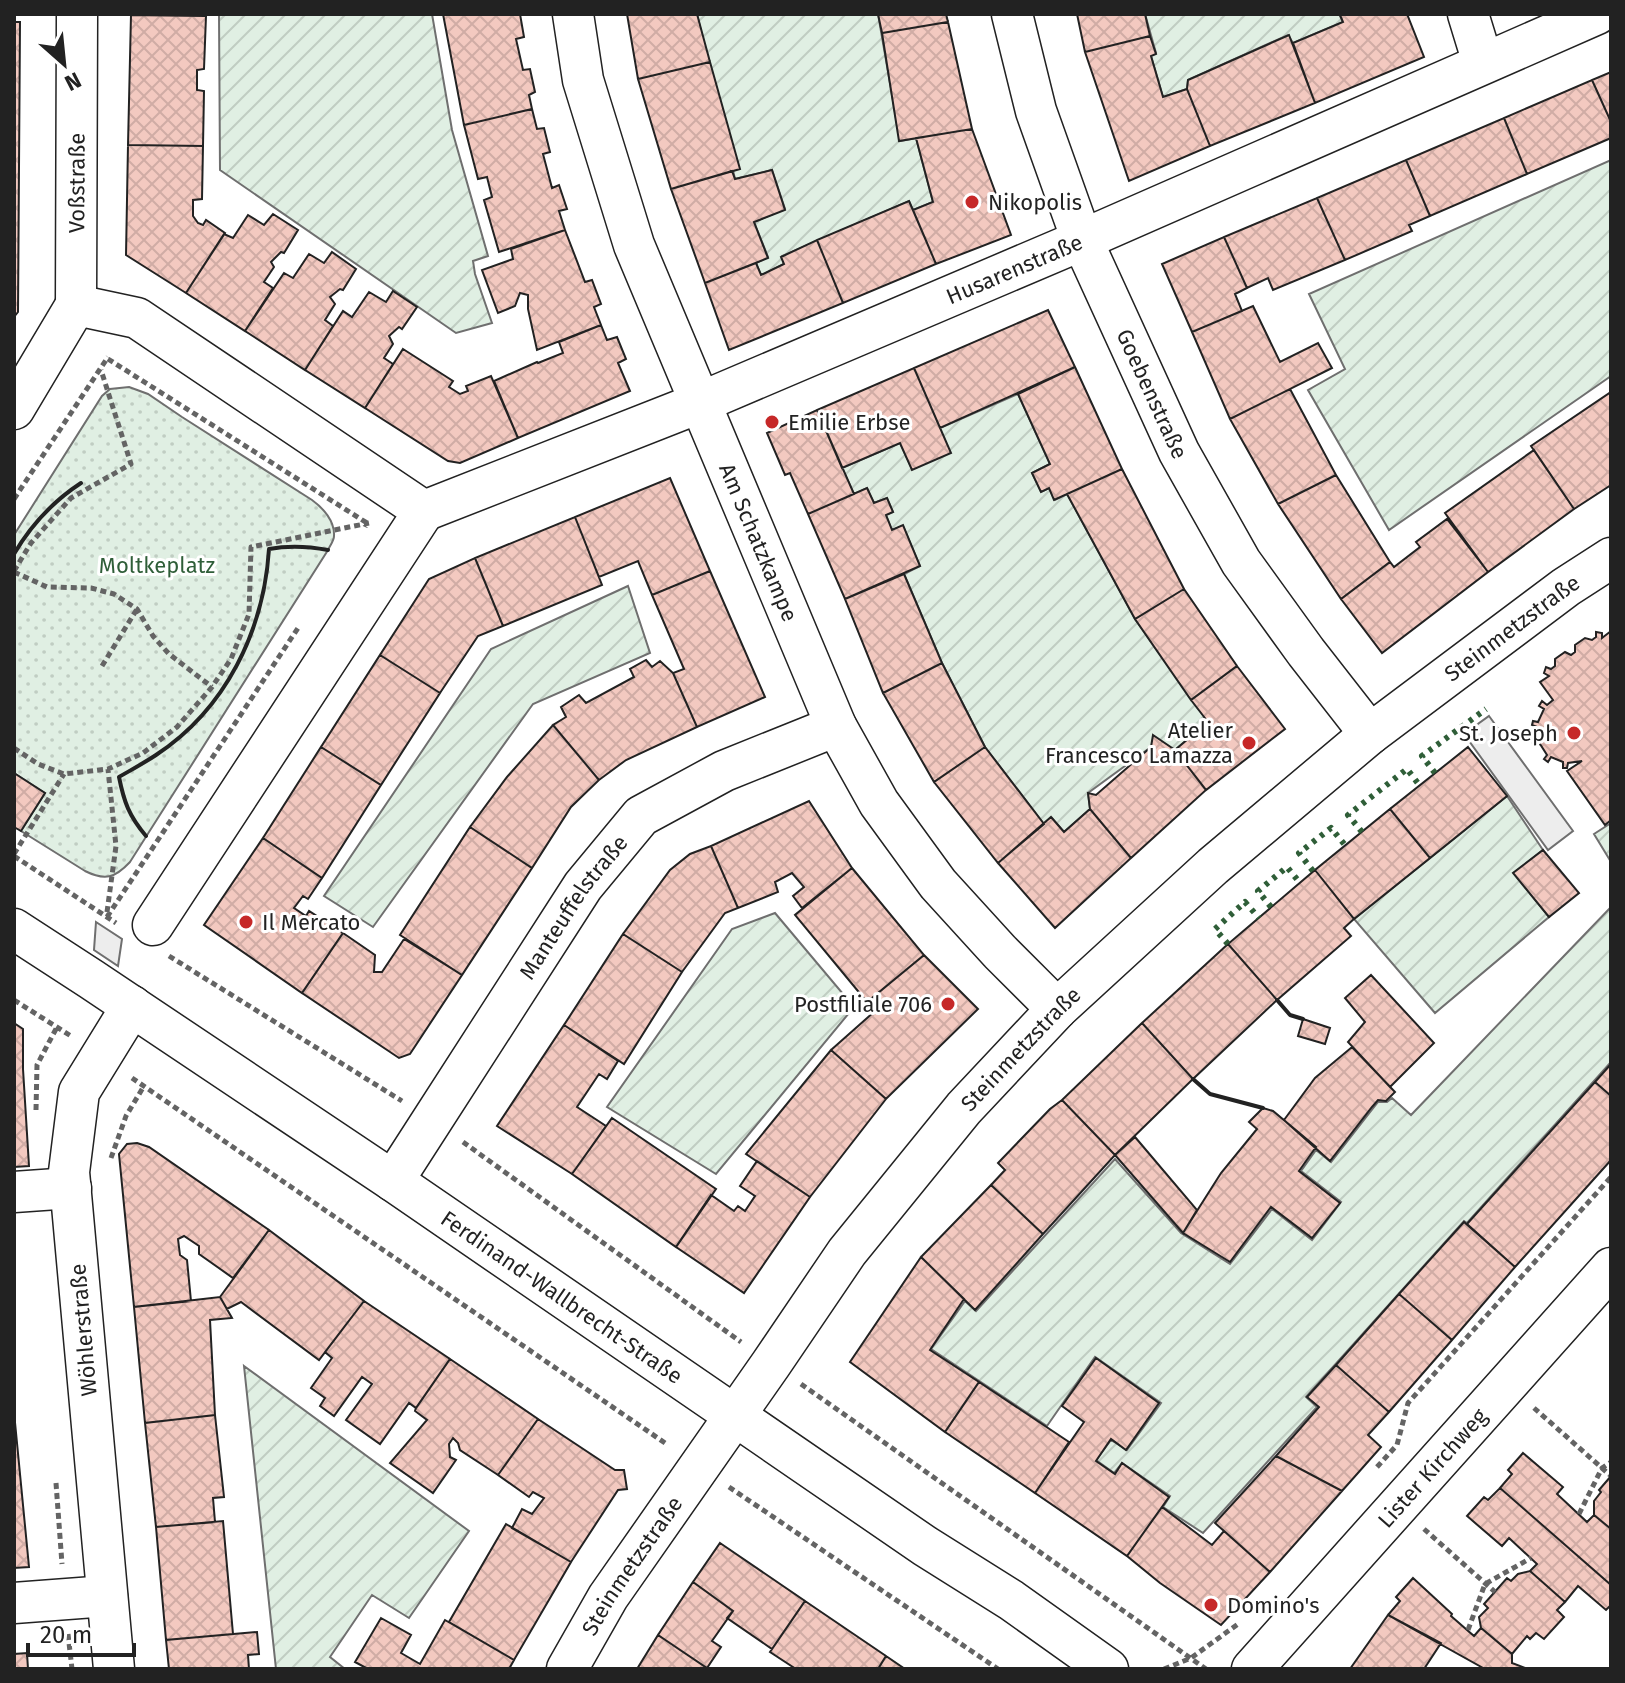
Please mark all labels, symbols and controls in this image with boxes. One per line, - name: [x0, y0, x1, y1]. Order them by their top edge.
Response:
- north arrow: [24, 24, 104, 104]
- text: N: [60, 66, 85, 97]
- street label: Voßstraße: [63, 133, 91, 233]
- place label: Nikopolis: [988, 189, 1082, 216]
- marker: Nikopolis: [963, 193, 981, 211]
- street label: Husarenstraße: [942, 228, 1087, 310]
- street label: Goebenstraße: [1111, 325, 1193, 463]
- place label: Emilie Erbse: [788, 409, 910, 436]
- marker: Emilie Erbse: [763, 413, 781, 431]
- street label: Am Schatzkampe: [713, 459, 804, 626]
- park label: Moltkeplatz: [99, 552, 215, 579]
- street label: Steinmetzstraße: [1439, 569, 1585, 687]
- place label: Atelier Francesco Lamazza: [1045, 717, 1234, 769]
- place label: St. Joseph: [1459, 720, 1558, 747]
- marker: St. Joseph: [1565, 724, 1583, 742]
- marker: Atelier Francesco Lamazza: [1240, 734, 1258, 752]
- street label: Manteuffelstraße: [514, 830, 634, 984]
- place label: Il Mercato: [262, 909, 360, 936]
- marker: Il Mercato: [237, 913, 255, 931]
- street label: Steinmetzstraße: [955, 981, 1086, 1117]
- place label: Postfiliale 706: [794, 991, 932, 1018]
- marker: Postfiliale 706: [939, 995, 957, 1013]
- street label: Ferdinand-Wallbrecht-Straße: [436, 1205, 688, 1390]
- street label: Wöhlerstraße: [64, 1262, 103, 1397]
- street label: Lister Kirchweg: [1372, 1402, 1493, 1533]
- street label: Steinmetzstraße: [576, 1491, 688, 1640]
- place label: Domino's: [1227, 1592, 1319, 1619]
- marker: Domino's: [1202, 1596, 1220, 1614]
- scale bar: [28, 1607, 134, 1657]
- text: 20 m: [40, 1621, 92, 1649]

